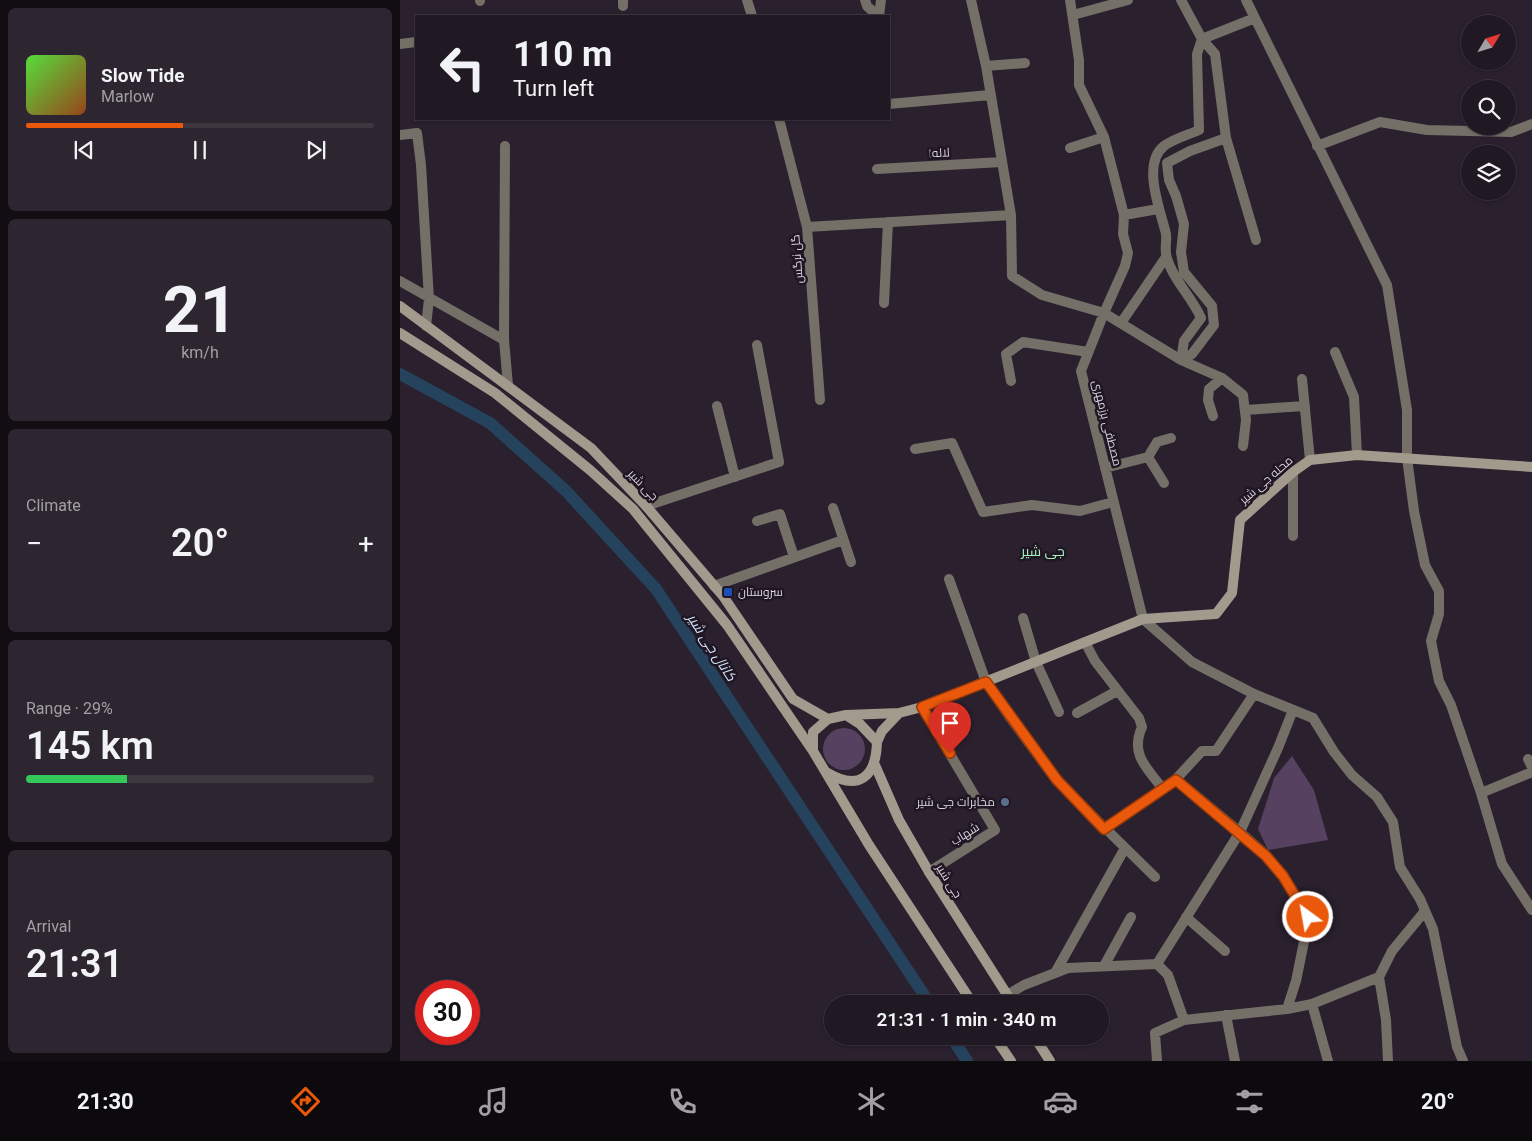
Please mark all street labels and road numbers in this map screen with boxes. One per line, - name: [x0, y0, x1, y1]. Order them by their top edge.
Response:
- street label: لاله۱: [928, 145, 950, 161]
- street label: گل نرگس: [788, 234, 806, 284]
- street label: مصطفی برزمهری: [1090, 379, 1124, 467]
- street label: محله جی شیر: [1236, 453, 1295, 508]
- street label: جی شیر: [624, 466, 661, 503]
- street label: شهاب: [948, 820, 982, 848]
- street label: جی شیر: [933, 861, 965, 901]

